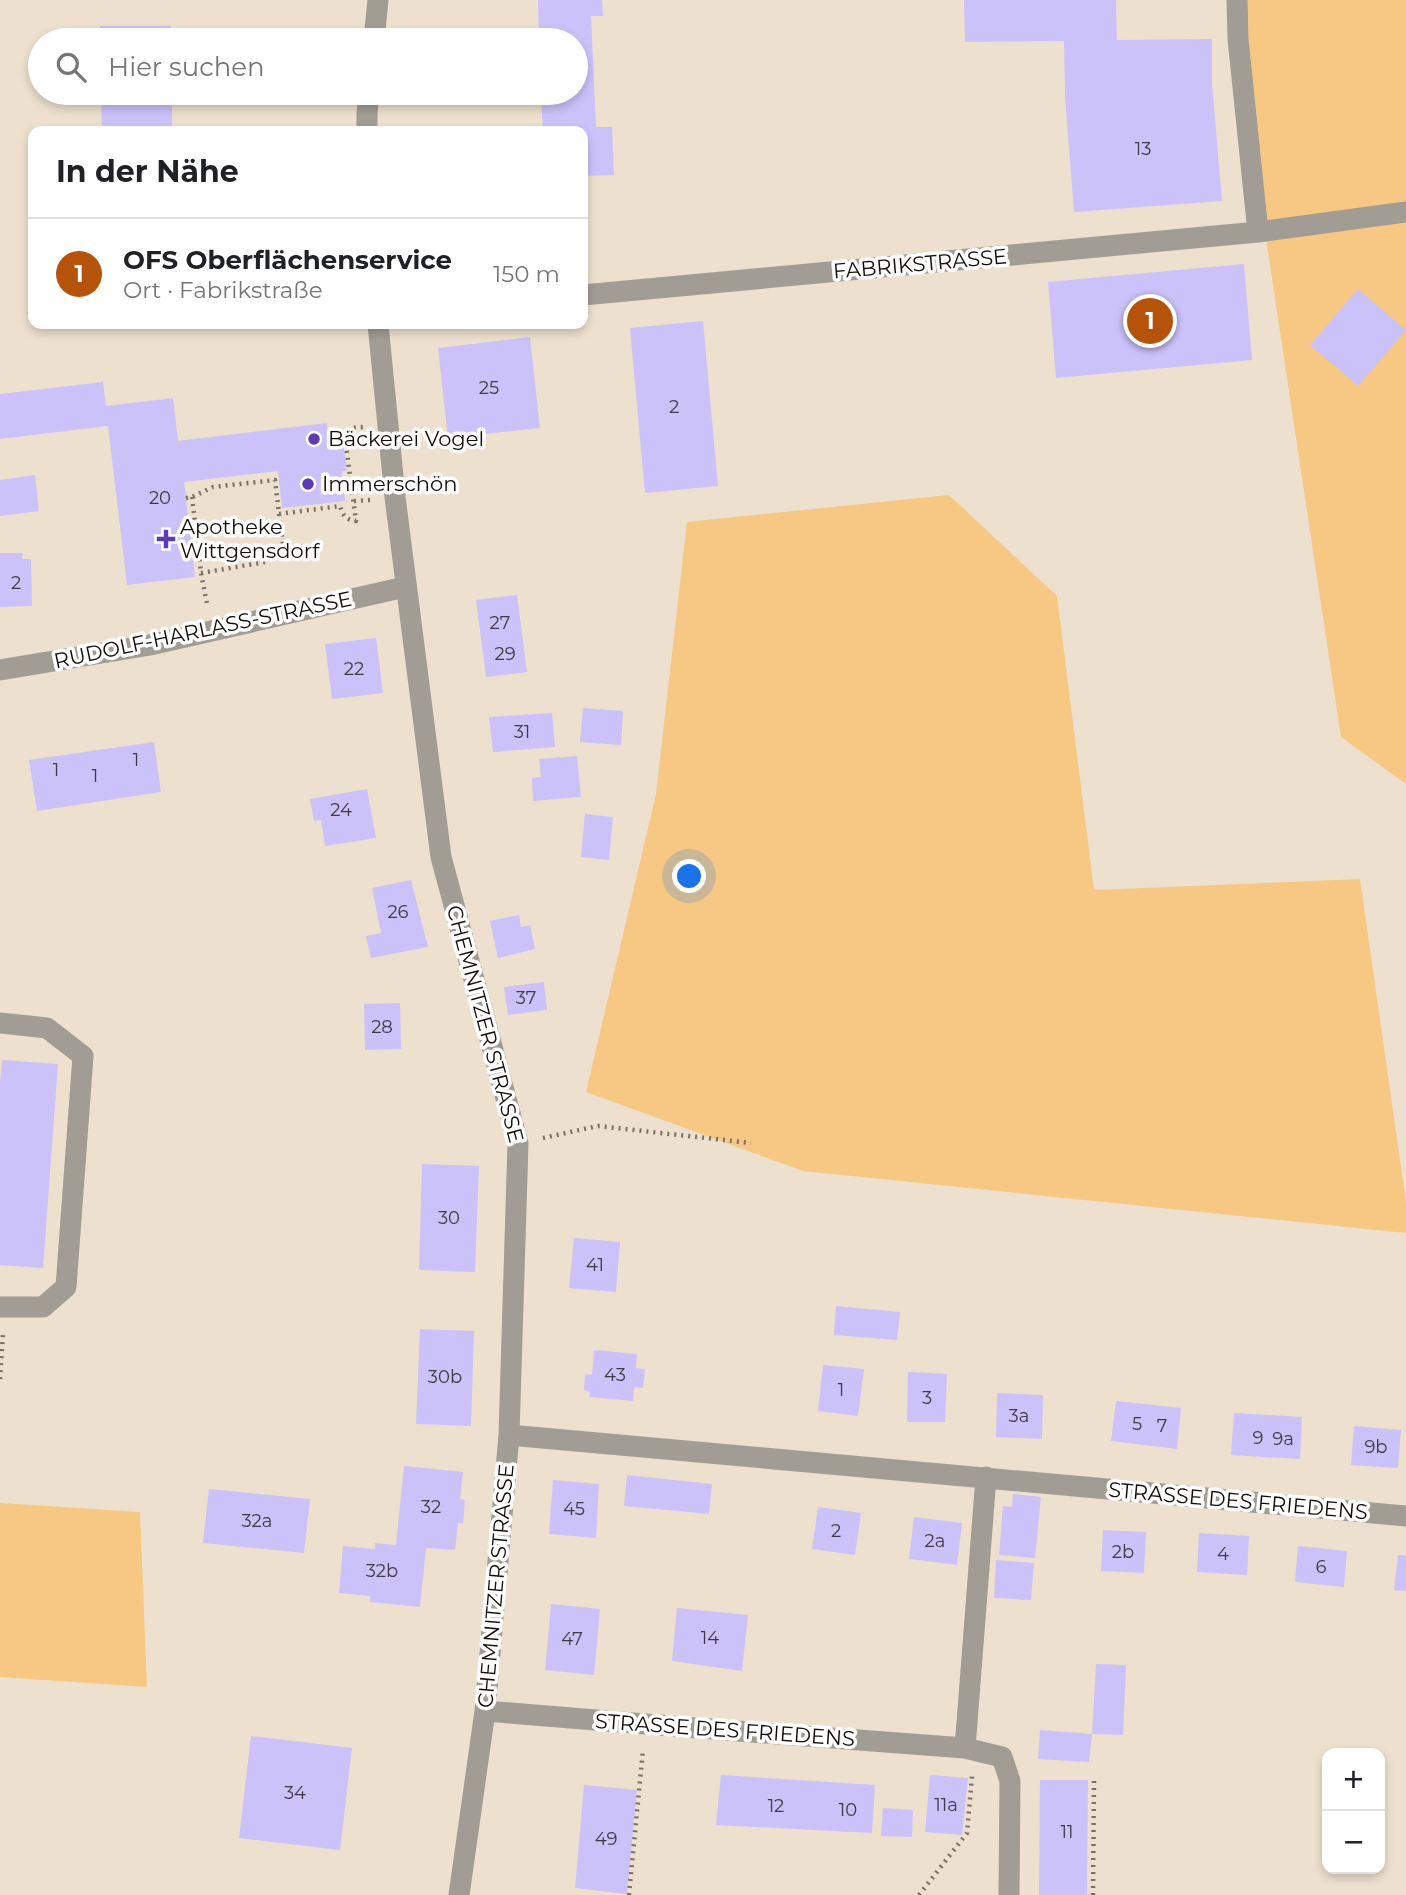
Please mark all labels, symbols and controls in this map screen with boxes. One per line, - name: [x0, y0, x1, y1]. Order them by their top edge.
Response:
- search box: [28, 28, 588, 105]
- icon: search: [52, 48, 90, 86]
- text: Hier suchen: [108, 51, 265, 83]
- house number: 13: [1135, 138, 1151, 160]
- text: In der Nähe: [56, 153, 239, 190]
- street label: FABRIKSTRASSE: [832, 243, 1008, 284]
- text: OFS Oberflächenservice: [123, 244, 452, 276]
- text: 1: [74, 260, 84, 288]
- text: 150 m: [493, 260, 560, 288]
- text: Ort · Fabrikstraße: [123, 276, 323, 304]
- pin: 1: [1127, 295, 1173, 347]
- house number: 25: [479, 377, 499, 399]
- house number: 2: [669, 396, 679, 418]
- place label: Bäckerei Vogel: [328, 426, 484, 451]
- marker: Bäckerei Vogel: [306, 431, 322, 447]
- place label: Immerschön: [322, 471, 457, 496]
- marker: Immerschön: [300, 476, 316, 492]
- house number: 20: [149, 487, 171, 509]
- place label: Apotheke Wittgensdorf: [180, 514, 320, 563]
- marker: Apotheke Wittgensdorf: [158, 531, 174, 547]
- house number: 2: [11, 572, 21, 594]
- street label: RUDOLF-HARLASS-STRASSE: [52, 586, 354, 673]
- house number: 27: [490, 612, 510, 634]
- house number: 29: [494, 643, 516, 665]
- house number: 22: [344, 658, 364, 680]
- house number: 31: [514, 721, 530, 743]
- house number: 1: [133, 749, 139, 771]
- house number: 1: [53, 759, 59, 781]
- house number: 1: [92, 765, 98, 787]
- house number: 24: [330, 799, 352, 821]
- your location: [672, 859, 706, 893]
- house number: 26: [387, 901, 409, 923]
- street label: CHEMNITZER STRASSE: [442, 902, 529, 1145]
- house number: 37: [516, 987, 536, 1009]
- house number: 28: [371, 1016, 393, 1038]
- house number: 30: [438, 1207, 460, 1229]
- house number: 41: [586, 1254, 604, 1276]
- house number: 43: [604, 1364, 626, 1386]
- house number: 30b: [428, 1366, 462, 1388]
- house number: 1: [838, 1379, 844, 1401]
- house number: 3: [922, 1387, 932, 1409]
- house number: 3a: [1009, 1405, 1029, 1427]
- house number: 5: [1132, 1413, 1142, 1435]
- house number: 7: [1157, 1415, 1167, 1437]
- house number: 9: [1253, 1427, 1264, 1449]
- house number: 9a: [1272, 1428, 1294, 1450]
- house number: 9b: [1364, 1436, 1388, 1458]
- street label: CHEMNITZER STRASSE: [472, 1463, 519, 1709]
- street label: STRASSE DES FRIEDENS: [1107, 1477, 1369, 1524]
- house number: 32: [421, 1496, 441, 1518]
- house number: 45: [563, 1498, 585, 1520]
- house number: 32a: [242, 1510, 272, 1532]
- house number: 2: [831, 1520, 841, 1542]
- house number: 2a: [925, 1530, 945, 1552]
- house number: 2b: [1112, 1541, 1134, 1563]
- house number: 4: [1217, 1543, 1229, 1565]
- house number: 6: [1316, 1556, 1327, 1578]
- house number: 32b: [366, 1560, 398, 1582]
- house number: 14: [701, 1627, 719, 1649]
- house number: 47: [561, 1628, 583, 1650]
- street label: STRASSE DES FRIEDENS: [594, 1708, 856, 1751]
- map controls: [1322, 1748, 1385, 1874]
- button: +: [1322, 1748, 1385, 1811]
- house number: 34: [284, 1782, 306, 1804]
- house number: 11a: [934, 1794, 958, 1816]
- house number: 12: [768, 1795, 784, 1817]
- house number: 10: [839, 1799, 857, 1821]
- button: −: [1322, 1811, 1385, 1874]
- house number: 11: [1061, 1821, 1074, 1843]
- house number: 49: [595, 1828, 617, 1850]

